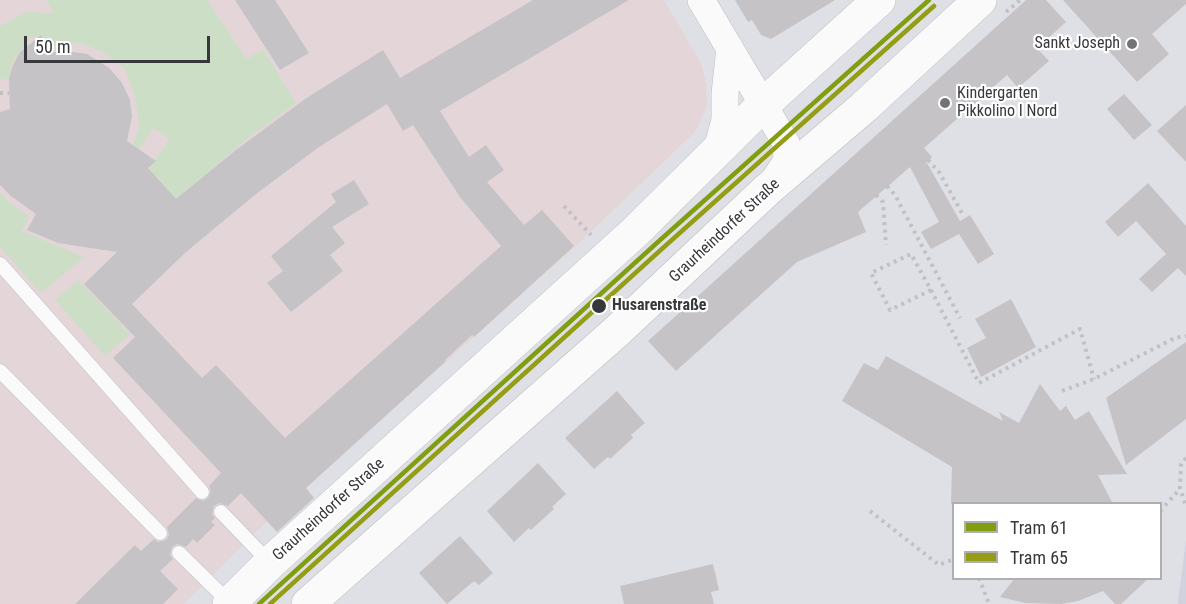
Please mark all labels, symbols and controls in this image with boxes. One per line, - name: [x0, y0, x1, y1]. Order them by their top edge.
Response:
- scale bar: [27, 24, 213, 62]
- place label: Sankt Joseph: [1034, 34, 1120, 54]
- text: 50 m: [35, 36, 70, 57]
- marker: Sankt Joseph: [1125, 37, 1139, 51]
- place label: Kindergarten Pikkolino I Nord: [957, 84, 1057, 122]
- marker: Kindergarten Pikkolino I Nord: [938, 96, 952, 110]
- street label: Graurheindorfer Straße: [666, 175, 784, 287]
- place label: Husarenstraße: [612, 296, 707, 316]
- marker: Husarenstraße: [590, 297, 608, 315]
- street label: Graurheindorfer Straße: [269, 455, 389, 565]
- legend: [952, 502, 1162, 580]
- text: Tram 61: [1010, 517, 1068, 538]
- text: Tram 65: [1010, 547, 1068, 568]

